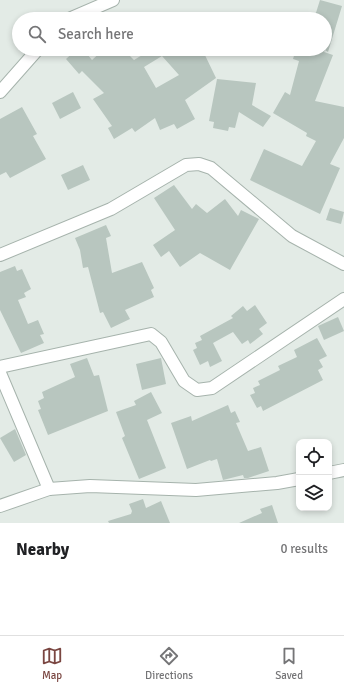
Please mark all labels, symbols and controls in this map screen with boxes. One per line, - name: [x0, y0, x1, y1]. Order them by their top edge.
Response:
- search box: [12, 12, 332, 56]
- icon: search: [26, 23, 48, 45]
- text: Search here: [58, 25, 134, 43]
- map controls: [296, 439, 332, 511]
- button: locate: [296, 439, 332, 475]
- button: layers: [296, 475, 332, 511]
- text: Nearby: [16, 539, 69, 560]
- text: 0 results: [280, 541, 328, 557]
- tab: Map: [41, 645, 63, 682]
- tab: Directions: [145, 645, 193, 682]
- tab: Saved: [275, 645, 303, 682]

